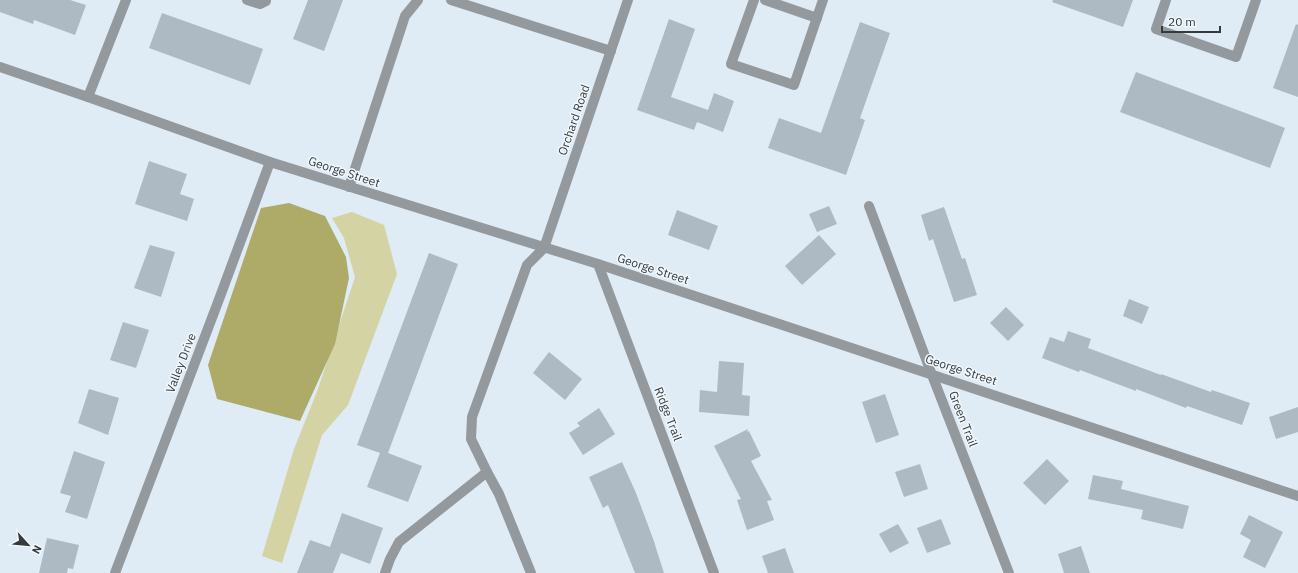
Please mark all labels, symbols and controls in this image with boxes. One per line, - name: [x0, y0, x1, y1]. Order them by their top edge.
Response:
- scale bar: [1162, 8, 1220, 34]
- text: 20 m: [1168, 14, 1196, 29]
- street label: Orchard Road: [554, 82, 593, 157]
- street label: George Street: [306, 153, 382, 190]
- street label: George Street: [615, 250, 691, 287]
- street label: Valley Drive: [162, 330, 199, 395]
- street label: George Street: [923, 351, 999, 388]
- street label: Ridge Trail: [651, 385, 686, 443]
- street label: Green Trail: [946, 389, 981, 449]
- north arrow: [8, 525, 48, 565]
- text: N: [29, 543, 45, 556]

